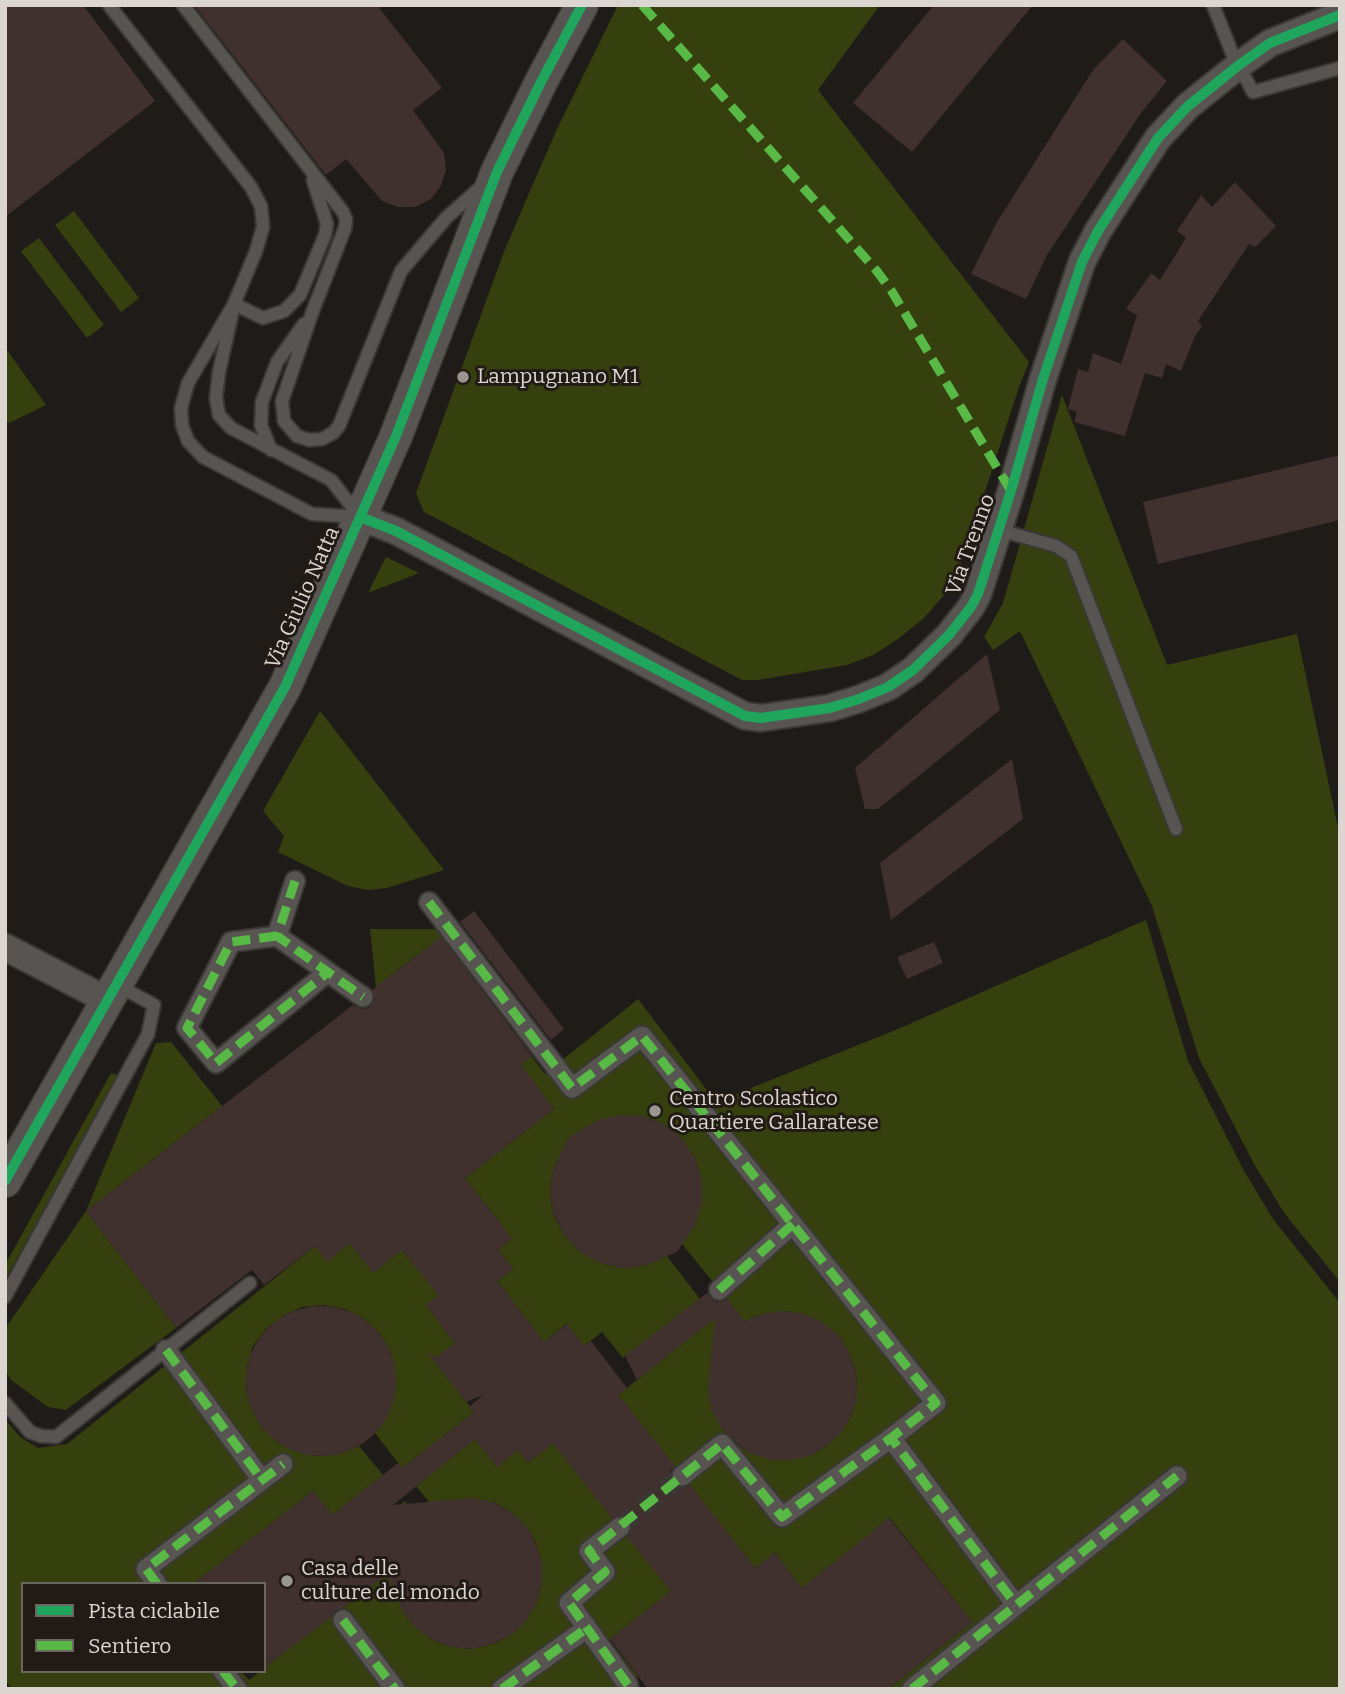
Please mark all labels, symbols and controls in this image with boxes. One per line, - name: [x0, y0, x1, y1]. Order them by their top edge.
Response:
- place label: Lampugnano M1: [477, 364, 638, 390]
- marker: Lampugnano M1: [455, 369, 471, 385]
- street label: Via Trenno: [941, 491, 1001, 599]
- street label: Via Giulio Natta: [260, 523, 346, 673]
- place label: Centro Scolastico Quartiere Gallaratese: [669, 1086, 879, 1136]
- marker: Centro Scolastico Quartiere Gallaratese: [647, 1103, 663, 1119]
- place label: Casa delle culture del mondo: [301, 1556, 480, 1606]
- marker: Casa delle culture del mondo: [279, 1573, 295, 1589]
- legend: [21, 1582, 266, 1673]
- text: Pista ciclabile: [88, 1598, 220, 1624]
- text: Sentiero: [88, 1633, 171, 1659]

